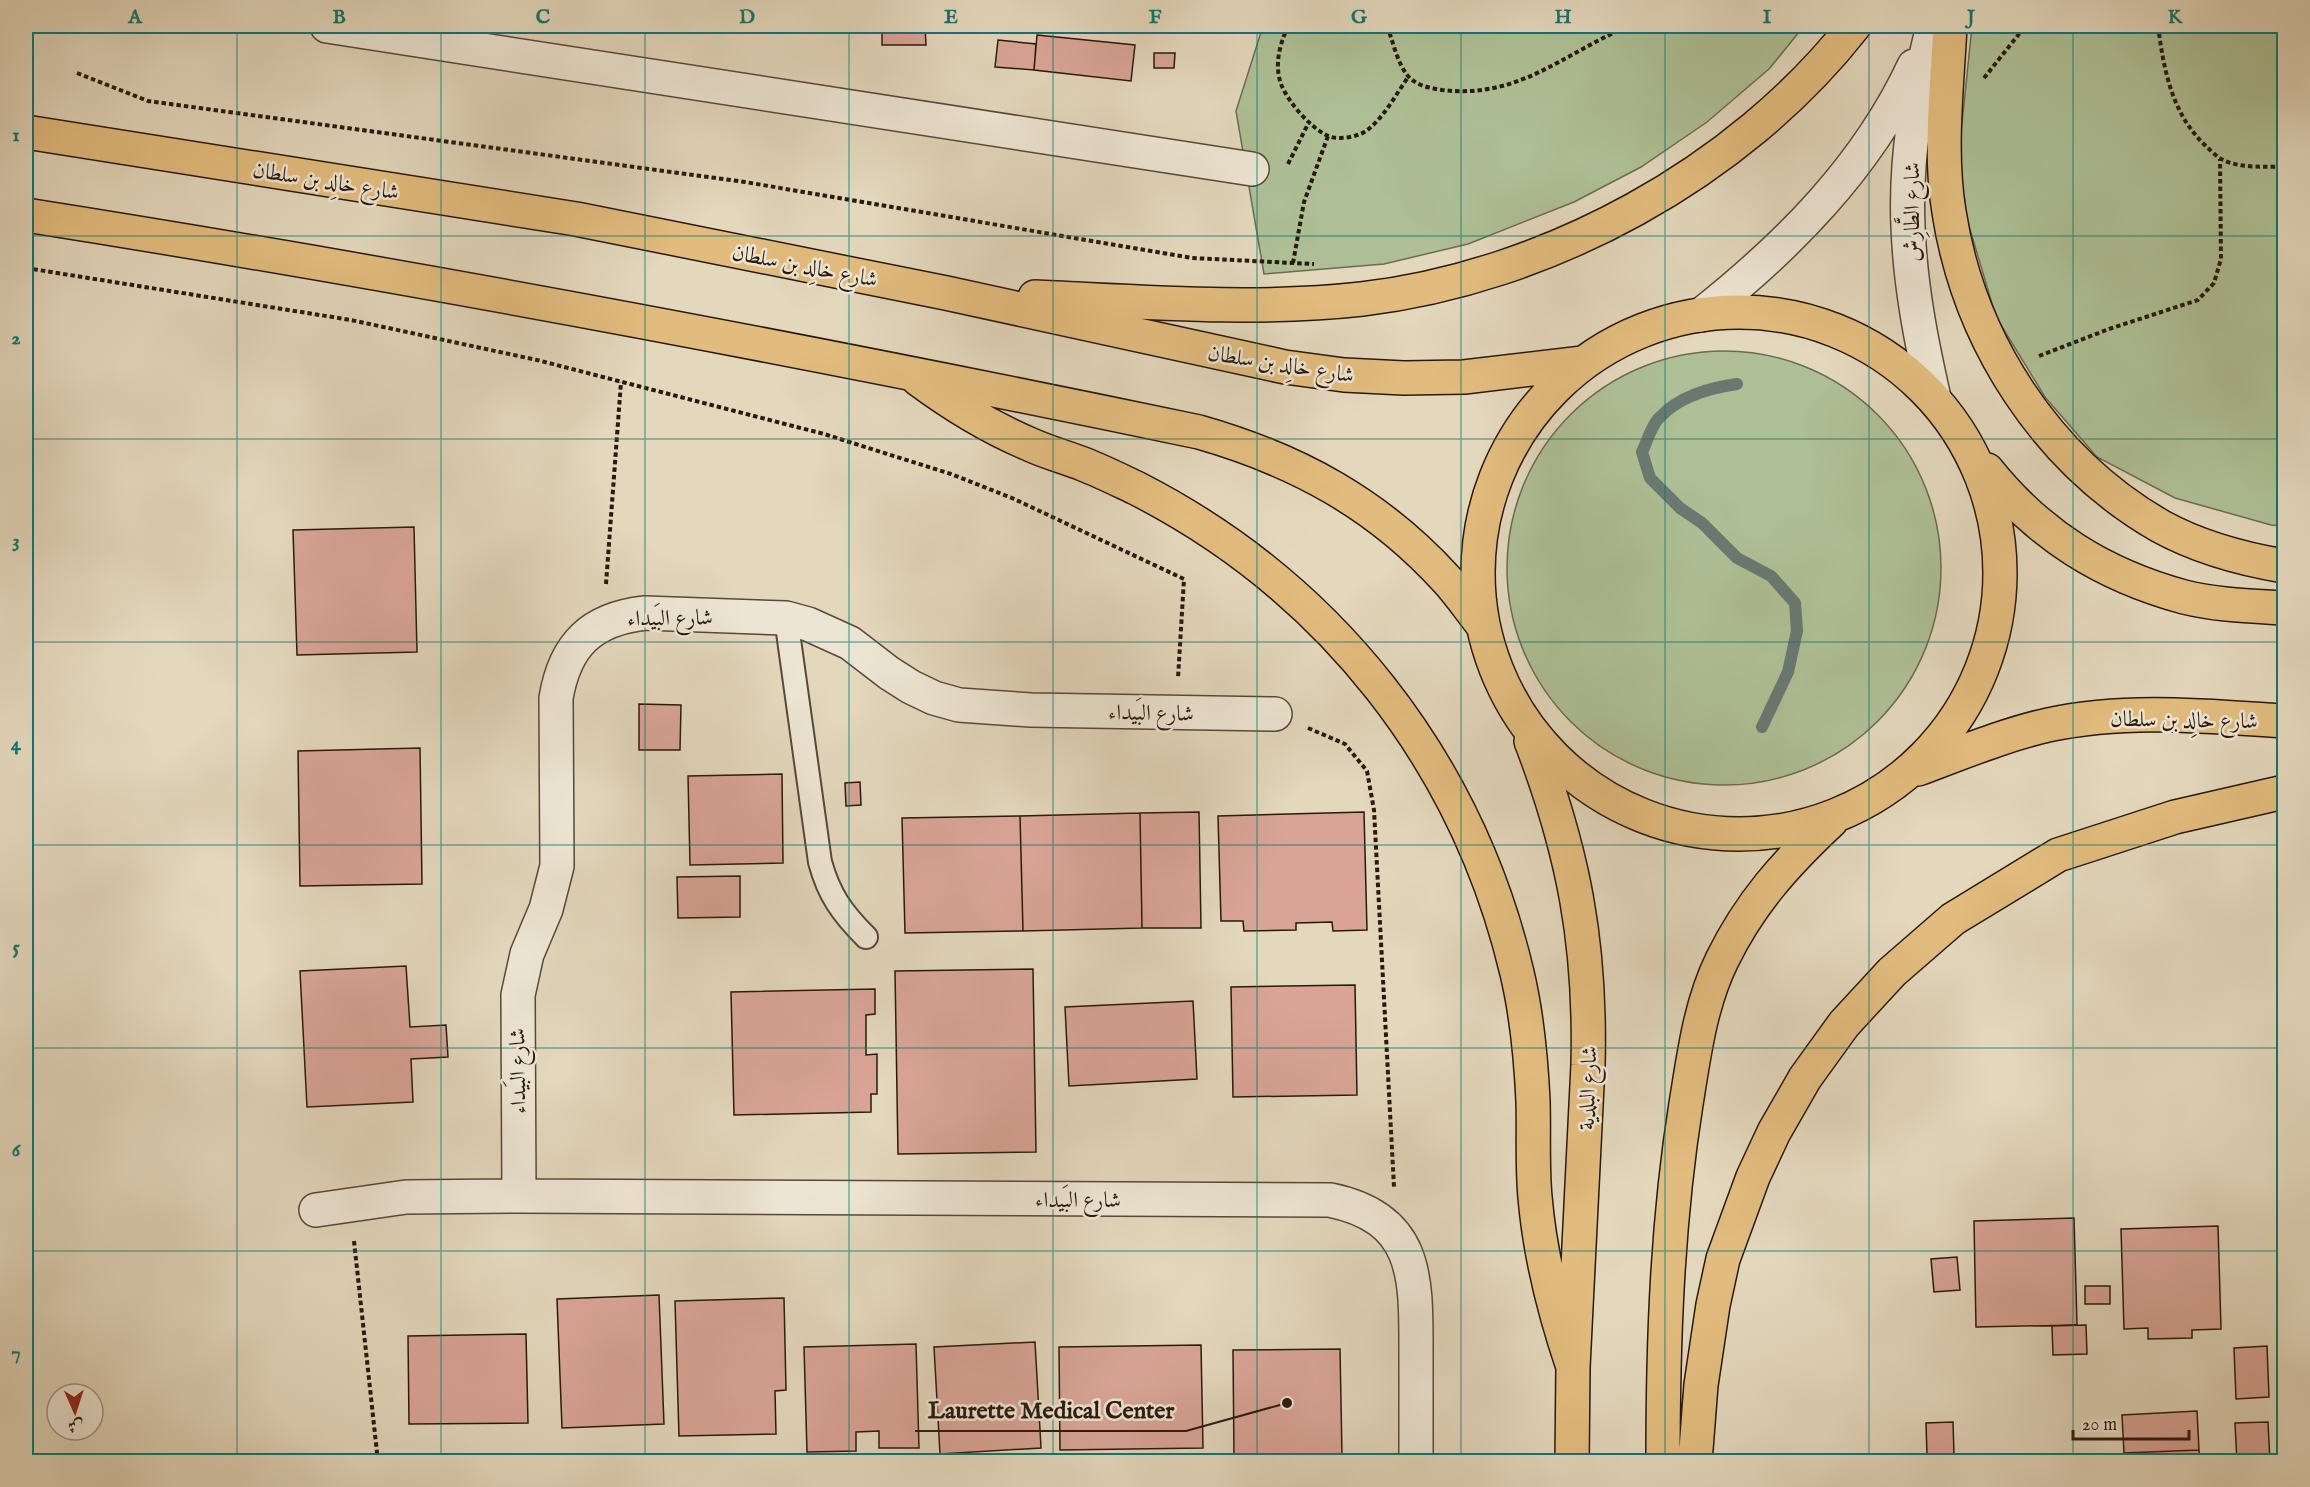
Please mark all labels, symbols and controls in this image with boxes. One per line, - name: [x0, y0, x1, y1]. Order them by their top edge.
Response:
- text: A: [127, 5, 143, 30]
- text: B: [332, 5, 346, 30]
- text: C: [536, 5, 550, 30]
- text: D: [739, 5, 755, 30]
- text: E: [944, 5, 958, 30]
- text: F: [1149, 5, 1162, 30]
- text: G: [1351, 5, 1368, 30]
- text: H: [1554, 5, 1572, 30]
- text: I: [1763, 5, 1772, 30]
- text: J: [1964, 5, 1976, 30]
- text: K: [2168, 5, 2184, 30]
- text: 1: [12, 123, 20, 148]
- street label: شارع خالِد بن سلطان: [250, 157, 401, 210]
- street label: شارع الطَّارِش: [1893, 162, 1930, 262]
- street label: شارع خالِد بن سلطان: [729, 239, 880, 298]
- text: 2: [11, 326, 21, 351]
- street label: شارع خالِد بن سلطان: [1205, 340, 1356, 393]
- text: 3: [12, 529, 20, 554]
- street label: شارع البَيداء: [627, 601, 713, 637]
- street label: شارع البَيداء: [1108, 696, 1194, 732]
- street label: شارع خالِد بن سلطان: [2110, 706, 2258, 739]
- text: 4: [11, 732, 22, 757]
- text: 5: [12, 935, 20, 960]
- street label: شارع البَيداء: [501, 1028, 537, 1114]
- street label: شارع البلدية: [1574, 1045, 1607, 1131]
- text: 6: [12, 1138, 22, 1163]
- street label: شارع البَيداء: [1035, 1184, 1121, 1218]
- text: 7: [11, 1341, 21, 1366]
- north arrow: [45, 1382, 105, 1442]
- callout: Laurette Medical Center: [915, 1389, 1186, 1431]
- text: Laurette Medical Center: [928, 1396, 1174, 1427]
- scale bar: [2073, 1403, 2188, 1441]
- text: 20 m: [2082, 1414, 2117, 1437]
- text: ش: [67, 1415, 84, 1435]

